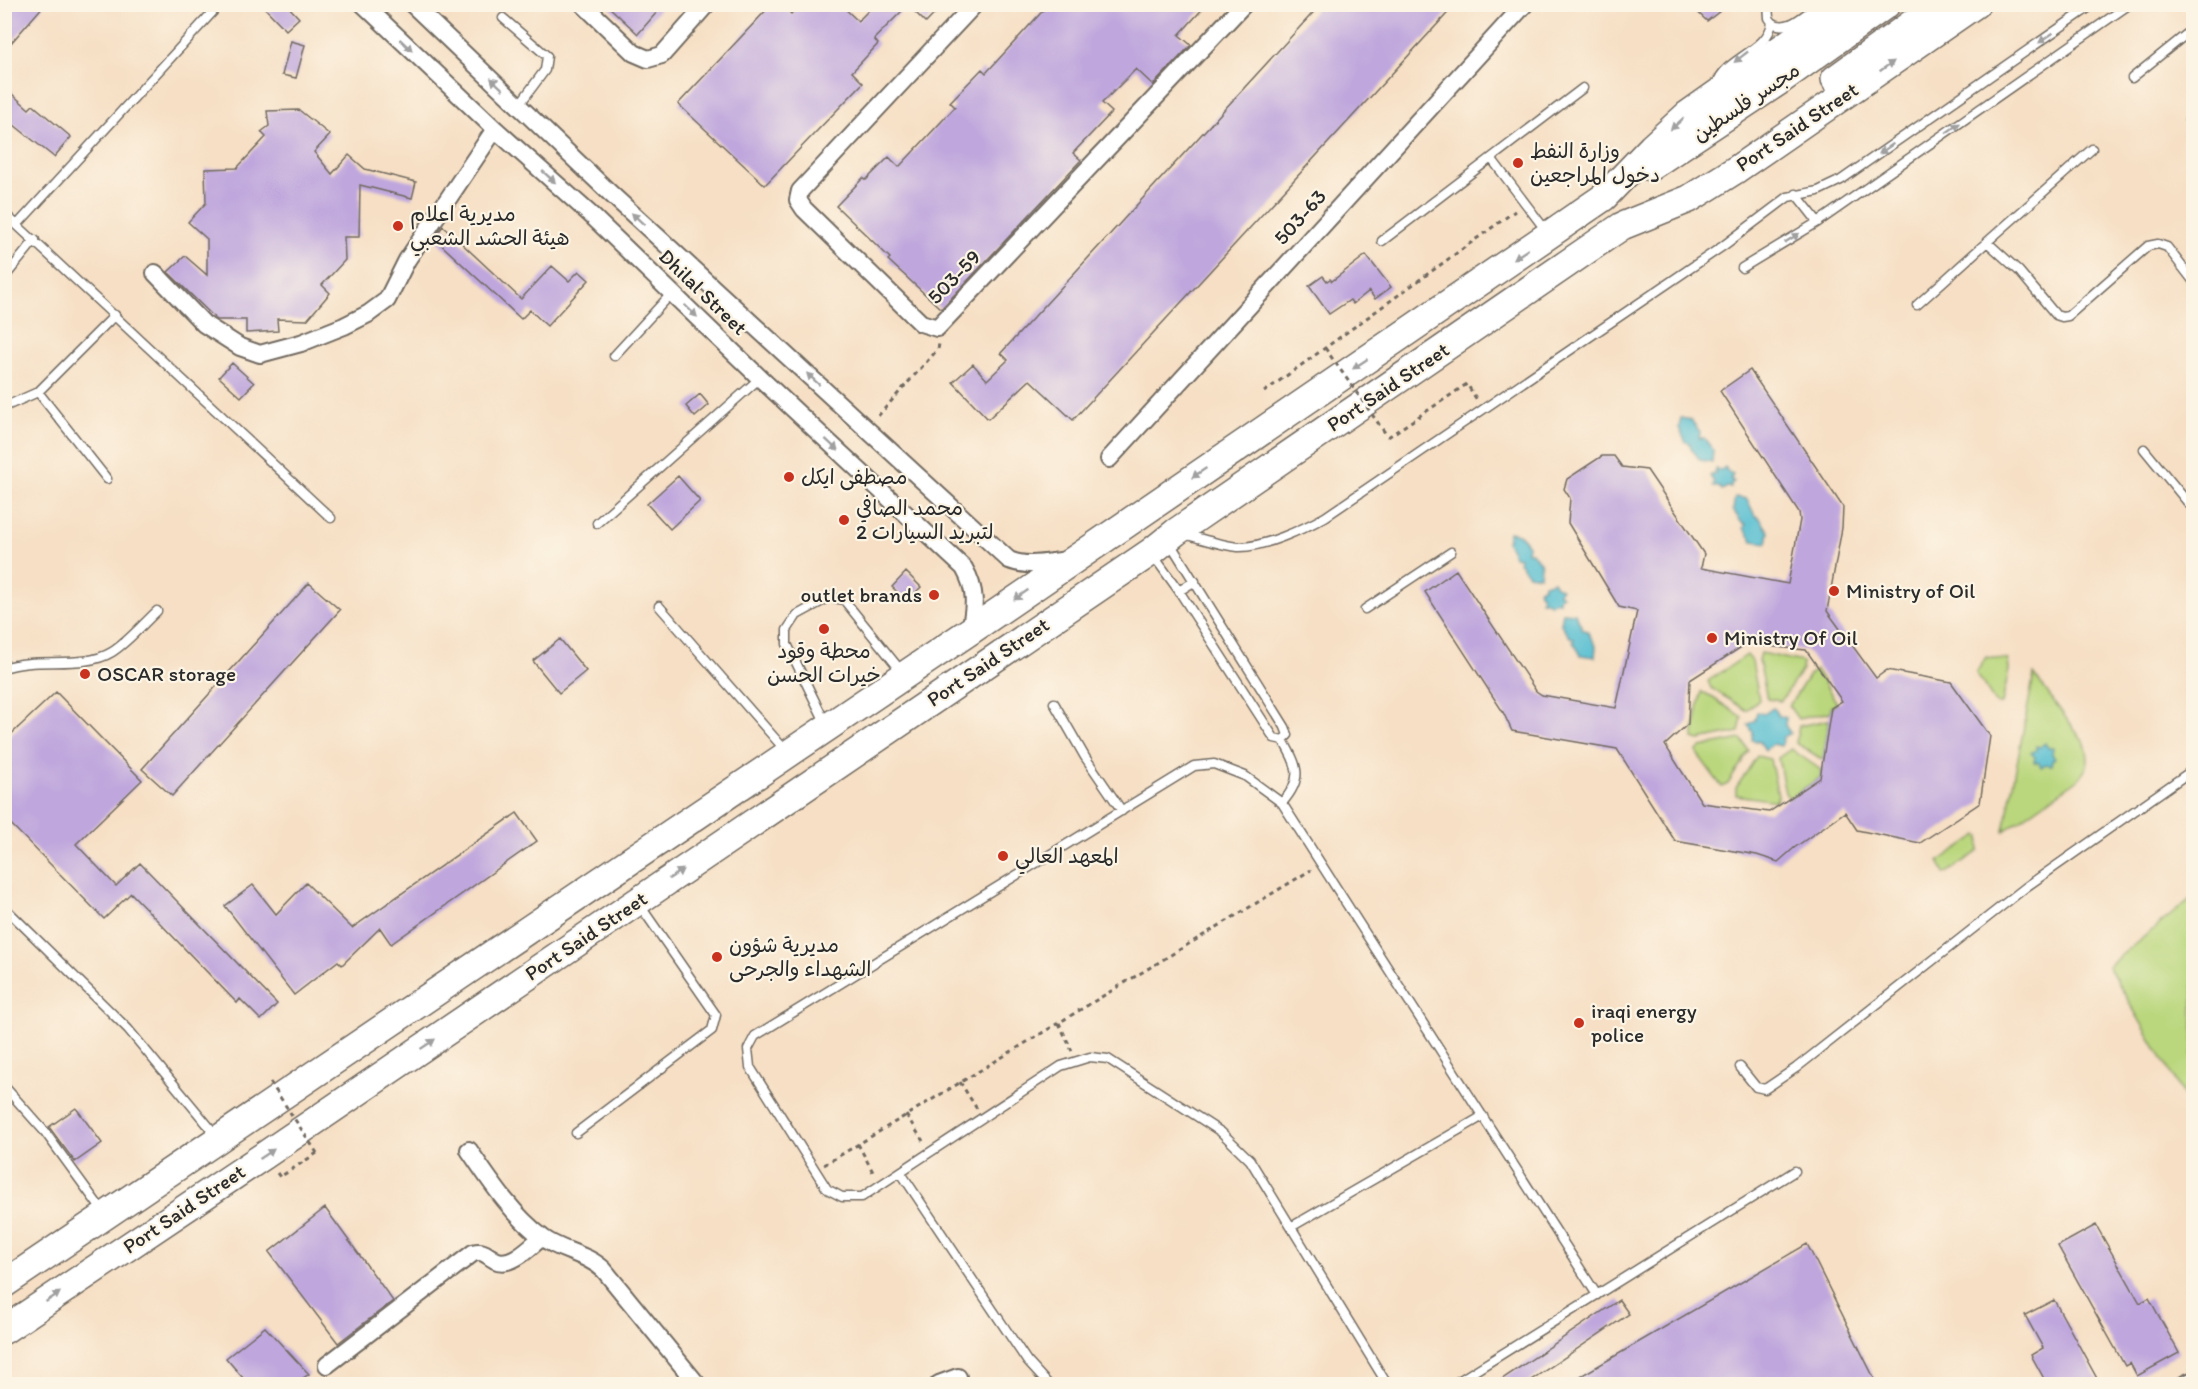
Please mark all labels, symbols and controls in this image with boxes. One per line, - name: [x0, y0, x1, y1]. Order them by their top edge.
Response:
- one-way arrow: [2038, 32, 2054, 43]
- one-way arrow: [398, 38, 413, 52]
- one-way arrow: [1733, 51, 1749, 64]
- street label: مجسر فلسطين: [1687, 57, 1804, 147]
- one-way arrow: [1878, 60, 1894, 72]
- street label: Port Said Street: [1731, 76, 1863, 177]
- one-way arrow: [490, 78, 505, 91]
- one-way arrow: [1670, 117, 1685, 130]
- one-way arrow: [1945, 123, 1961, 134]
- place label: وزارة النفط دخول المراجعين: [1530, 138, 1660, 188]
- one-way arrow: [1878, 143, 1894, 154]
- marker: وزارة النفط دخول المراجعين: [1511, 156, 1525, 170]
- one-way arrow: [541, 170, 556, 183]
- street label: 503-63: [1268, 184, 1331, 250]
- place label: مديرية اعلام هيئة الحشد الشعبي: [410, 201, 570, 257]
- one-way arrow: [631, 213, 646, 226]
- marker: مديرية اعلام هيئة الحشد الشعبي: [391, 219, 405, 233]
- one-way arrow: [1784, 233, 1800, 244]
- street label: Dhilal Street: [654, 243, 753, 340]
- street label: 503-59: [922, 244, 986, 309]
- one-way arrow: [1514, 248, 1530, 260]
- one-way arrow: [683, 304, 698, 318]
- street label: Port Said Street: [1322, 336, 1454, 437]
- one-way arrow: [1352, 358, 1368, 369]
- one-way arrow: [805, 372, 820, 386]
- one-way arrow: [825, 438, 840, 452]
- place label: مصطفى ايكل: [801, 464, 908, 491]
- one-way arrow: [1191, 467, 1207, 478]
- marker: مصطفى ايكل: [782, 470, 796, 484]
- place label: محمد الصافي لتبريد السيارات 2: [856, 494, 994, 545]
- marker: محمد الصافي لتبريد السيارات 2: [837, 513, 851, 527]
- place label: Ministry of Oil: [1846, 578, 1975, 603]
- place label: outlet brands: [801, 582, 922, 607]
- marker: Ministry of Oil: [1827, 584, 1841, 598]
- marker: outlet brands: [927, 588, 941, 602]
- one-way arrow: [1013, 589, 1029, 601]
- street label: Port Said Street: [922, 611, 1054, 712]
- marker: محطة وقود خيرات الحسن: [817, 622, 831, 636]
- place label: Ministry Of Oil: [1724, 625, 1858, 650]
- marker: Ministry Of Oil: [1705, 631, 1719, 645]
- place label: محطة وقود خيرات الحسن: [767, 638, 881, 687]
- place label: OSCAR storage: [97, 661, 236, 686]
- marker: OSCAR storage: [78, 667, 92, 681]
- place label: المعهد العالي: [1015, 843, 1119, 875]
- marker: المعهد العالي: [996, 849, 1010, 863]
- one-way arrow: [668, 868, 684, 880]
- street label: Port Said Street: [520, 885, 652, 986]
- place label: مديرية شؤون الشهداء والجرحى: [729, 932, 872, 983]
- marker: مديرية شؤون الشهداء والجرحى: [710, 950, 724, 964]
- place label: iraqi energy police: [1591, 998, 1697, 1047]
- marker: iraqi energy police: [1572, 1016, 1586, 1030]
- one-way arrow: [420, 1038, 437, 1049]
- one-way arrow: [259, 1148, 276, 1159]
- street label: Port Said Street: [118, 1158, 250, 1259]
- one-way arrow: [45, 1292, 61, 1303]

